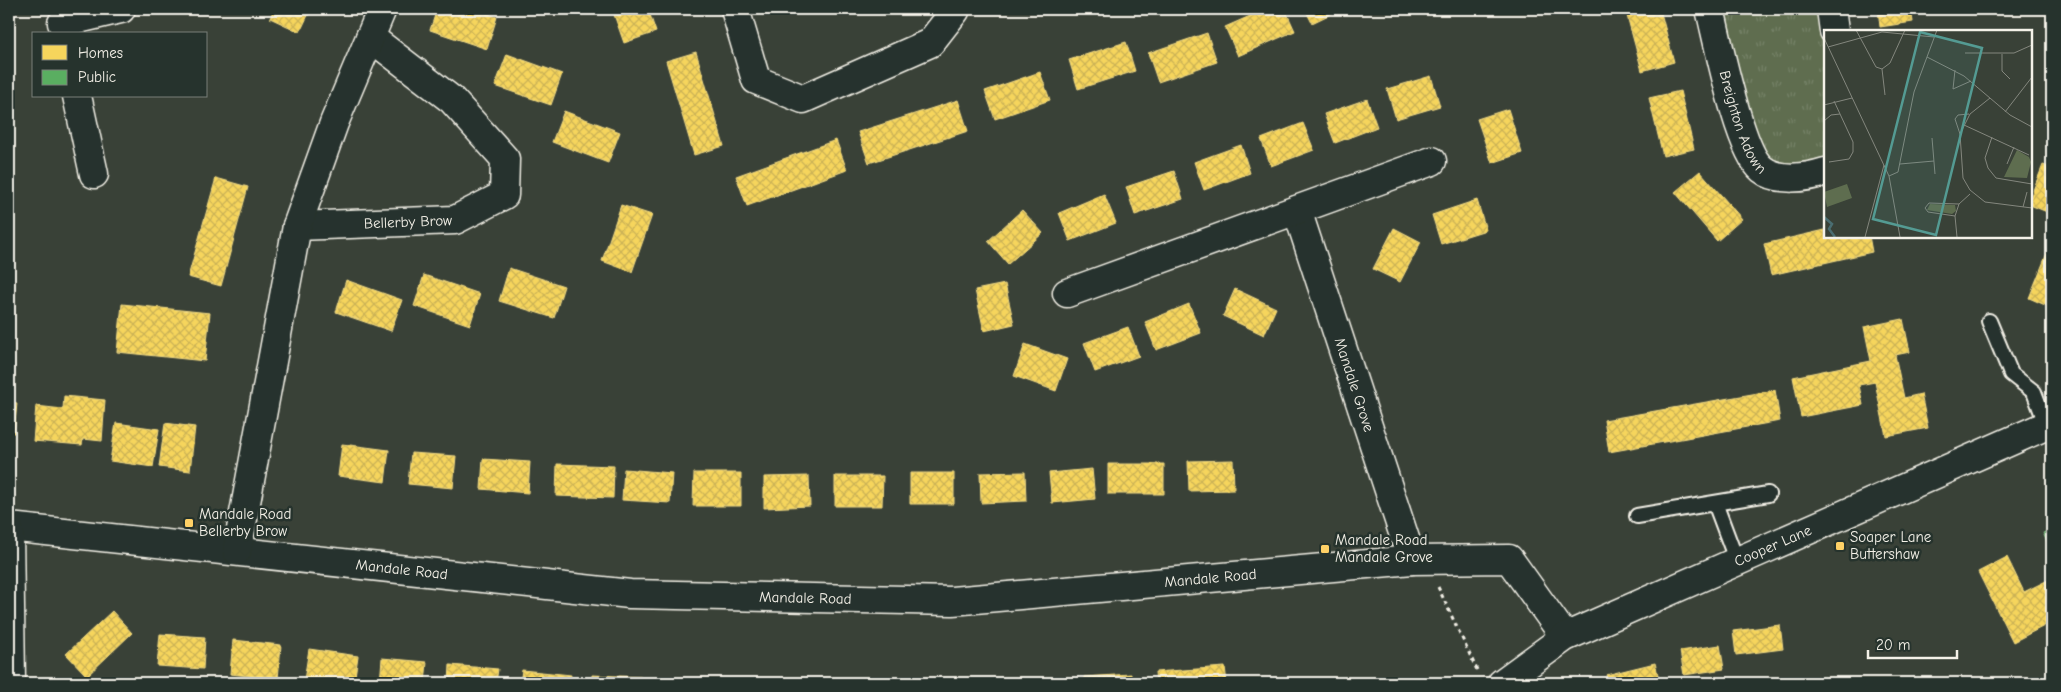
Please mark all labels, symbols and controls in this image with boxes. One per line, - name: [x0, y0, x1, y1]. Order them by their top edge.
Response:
- inset map: [1824, 30, 2031, 238]
- legend: [32, 32, 208, 98]
- text: Homes: [78, 44, 123, 62]
- text: Public: [78, 68, 116, 86]
- street label: Breighton Adown: [1716, 69, 1770, 178]
- street label: Bellerby Brow: [363, 211, 452, 232]
- street label: Mandale Grove: [1331, 335, 1378, 435]
- place label: Mandale Road Bellerby Brow: [199, 505, 292, 540]
- marker: Mandale Road Bellerby Brow: [183, 517, 195, 529]
- street label: Cooper Lane: [1731, 521, 1815, 570]
- place label: Soaper Lane Buttershaw: [1850, 528, 1932, 563]
- place label: Mandale Road Mandale Grove: [1335, 531, 1433, 566]
- marker: Soaper Lane Buttershaw: [1834, 540, 1846, 552]
- marker: Mandale Road Mandale Grove: [1319, 543, 1331, 555]
- street label: Mandale Road: [355, 555, 449, 583]
- street label: Mandale Road: [1163, 565, 1257, 591]
- street label: Mandale Road: [759, 588, 852, 608]
- scale bar: [1868, 627, 1957, 659]
- text: 20 m: [1876, 636, 1910, 654]

